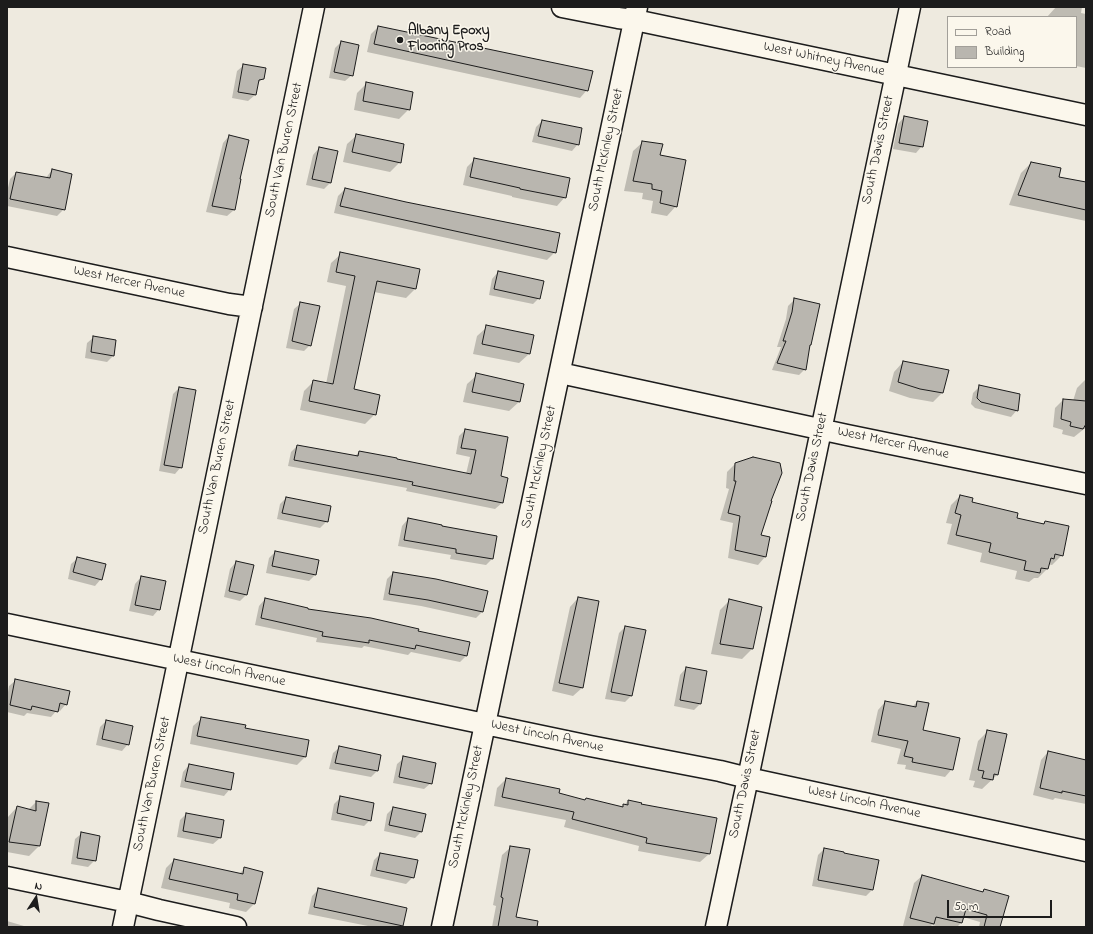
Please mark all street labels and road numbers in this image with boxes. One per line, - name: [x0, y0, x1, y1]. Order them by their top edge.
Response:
- street label: West Whitney Avenue: [762, 39, 886, 81]
- street label: South Van Buren Street: [263, 81, 307, 219]
- street label: South McKinley Street: [586, 87, 628, 213]
- street label: South Davis Street: [859, 94, 899, 206]
- street label: West Mercer Avenue: [72, 263, 186, 303]
- street label: South Van Buren Street: [196, 398, 240, 536]
- street label: South McKinley Street: [519, 404, 561, 530]
- street label: South Davis Street: [793, 411, 833, 523]
- street label: West Mercer Avenue: [836, 424, 950, 464]
- street label: West Lincoln Avenue: [171, 651, 287, 691]
- street label: South Van Buren Street: [131, 715, 175, 853]
- street label: West Lincoln Avenue: [489, 717, 605, 757]
- street label: South Davis Street: [726, 728, 766, 840]
- street label: South McKinley Street: [446, 744, 488, 870]
- street label: West Lincoln Avenue: [806, 783, 922, 823]

